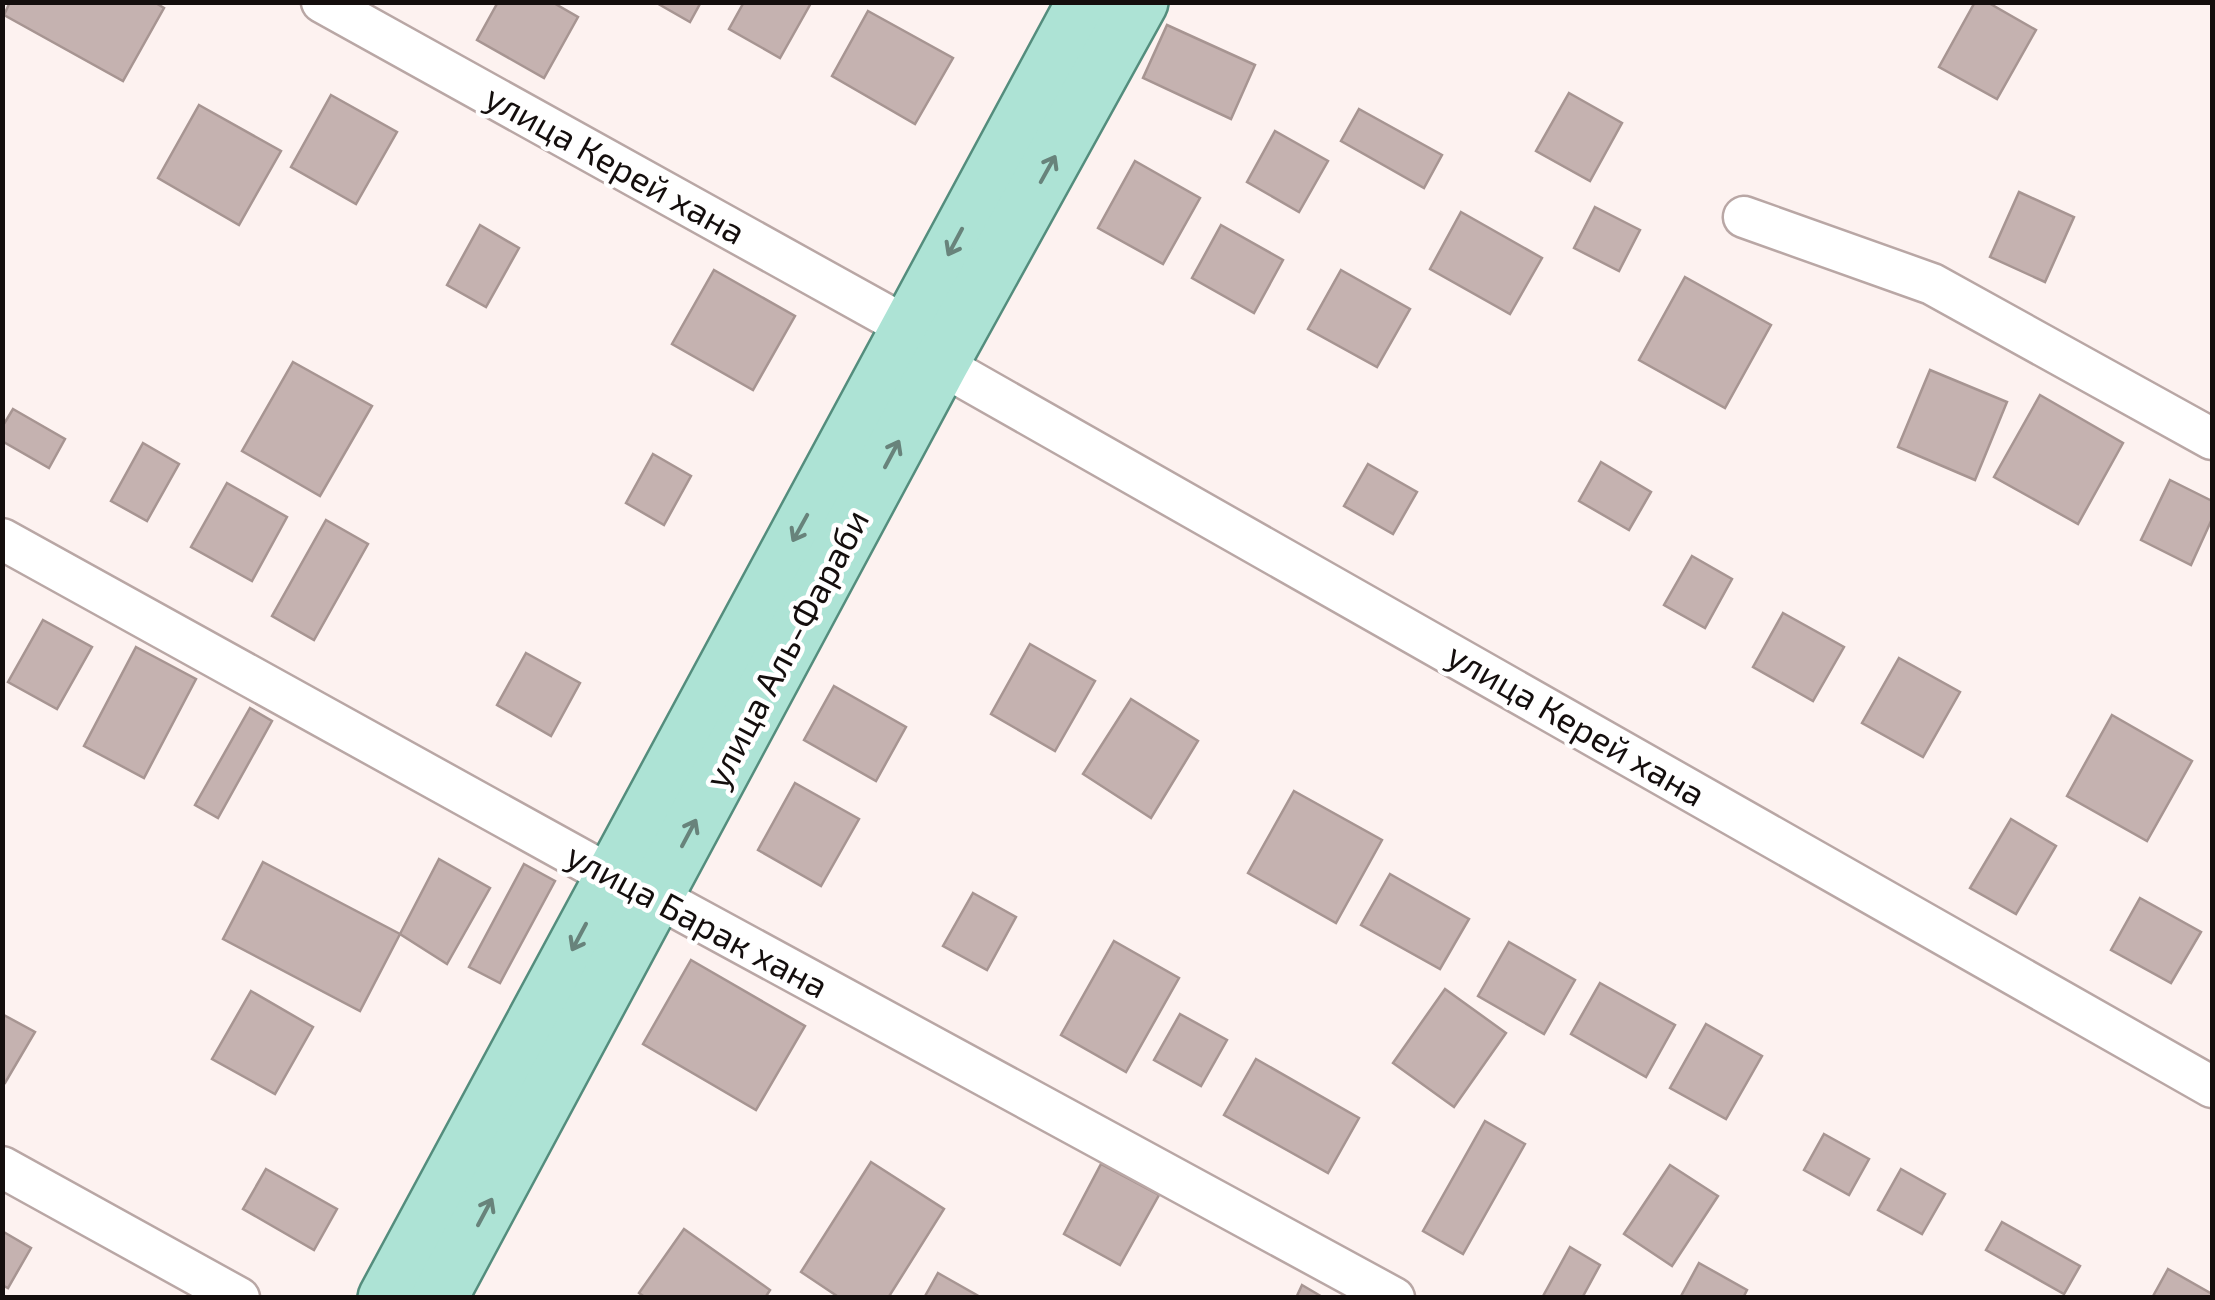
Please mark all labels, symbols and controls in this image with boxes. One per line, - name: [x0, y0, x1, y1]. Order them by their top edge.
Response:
- street label: улица Керей хана: [478, 74, 753, 253]
- one-way arrow: [1038, 155, 1058, 184]
- one-way arrow: [945, 227, 965, 257]
- one-way arrow: [882, 440, 902, 469]
- street label: улица Аль-Фараби: [694, 502, 877, 795]
- one-way arrow: [790, 512, 810, 542]
- street label: улица Керей хана: [1440, 632, 1713, 815]
- one-way arrow: [680, 819, 699, 849]
- street label: улица Барак хана: [560, 833, 836, 1007]
- one-way arrow: [568, 921, 588, 951]
- one-way arrow: [476, 1197, 495, 1227]

